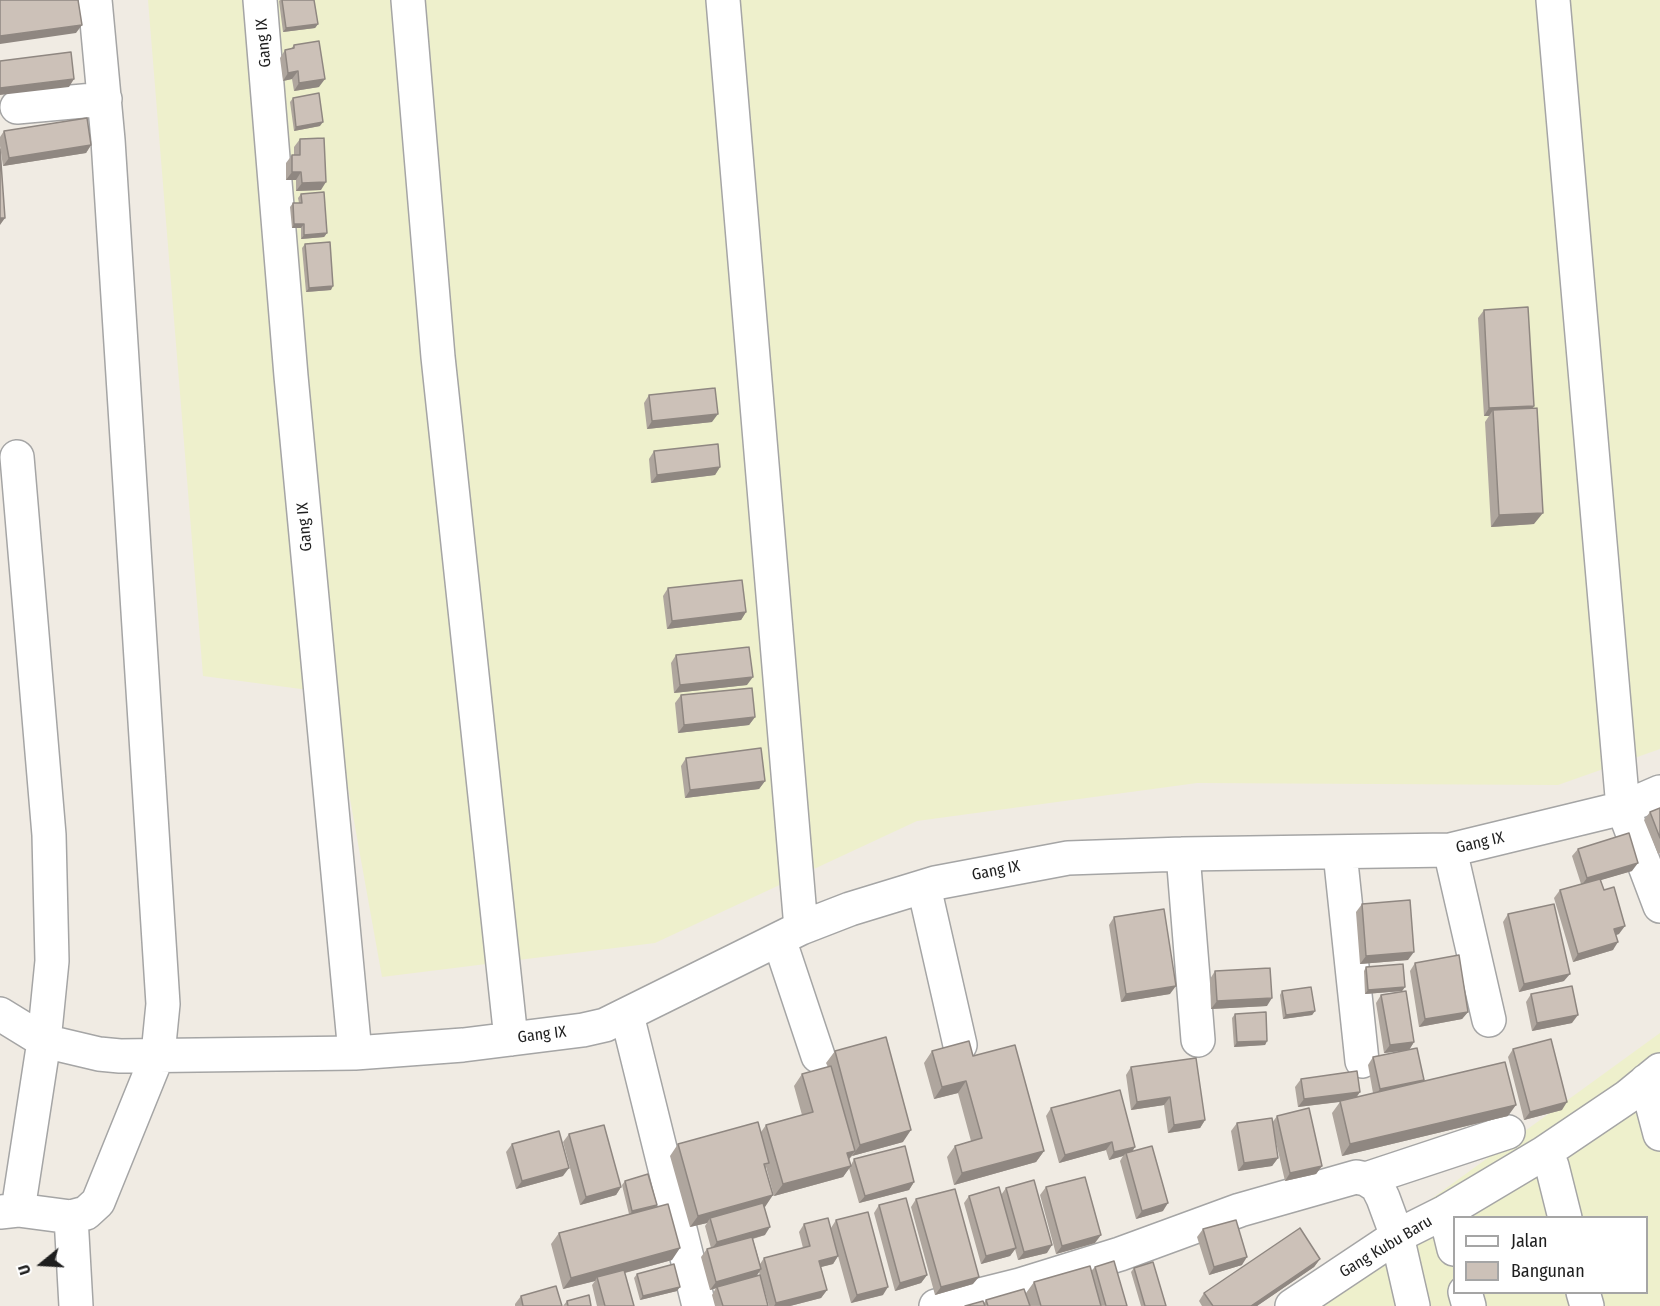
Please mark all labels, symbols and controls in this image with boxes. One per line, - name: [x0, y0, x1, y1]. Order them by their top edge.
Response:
- street label: Gang IX: [252, 18, 276, 68]
- street label: Gang IX: [293, 502, 317, 552]
- street label: Gang IX: [1454, 828, 1506, 858]
- street label: Gang IX: [970, 857, 1022, 885]
- street label: Gang IX: [517, 1023, 567, 1047]
- street label: Gang Kubu Baru: [1336, 1212, 1436, 1282]
- legend: [1453, 1216, 1648, 1294]
- text: Jalan: [1511, 1230, 1548, 1252]
- north arrow: [12, 1234, 72, 1294]
- text: Bangunan: [1511, 1260, 1585, 1282]
- text: U: [14, 1262, 35, 1277]

